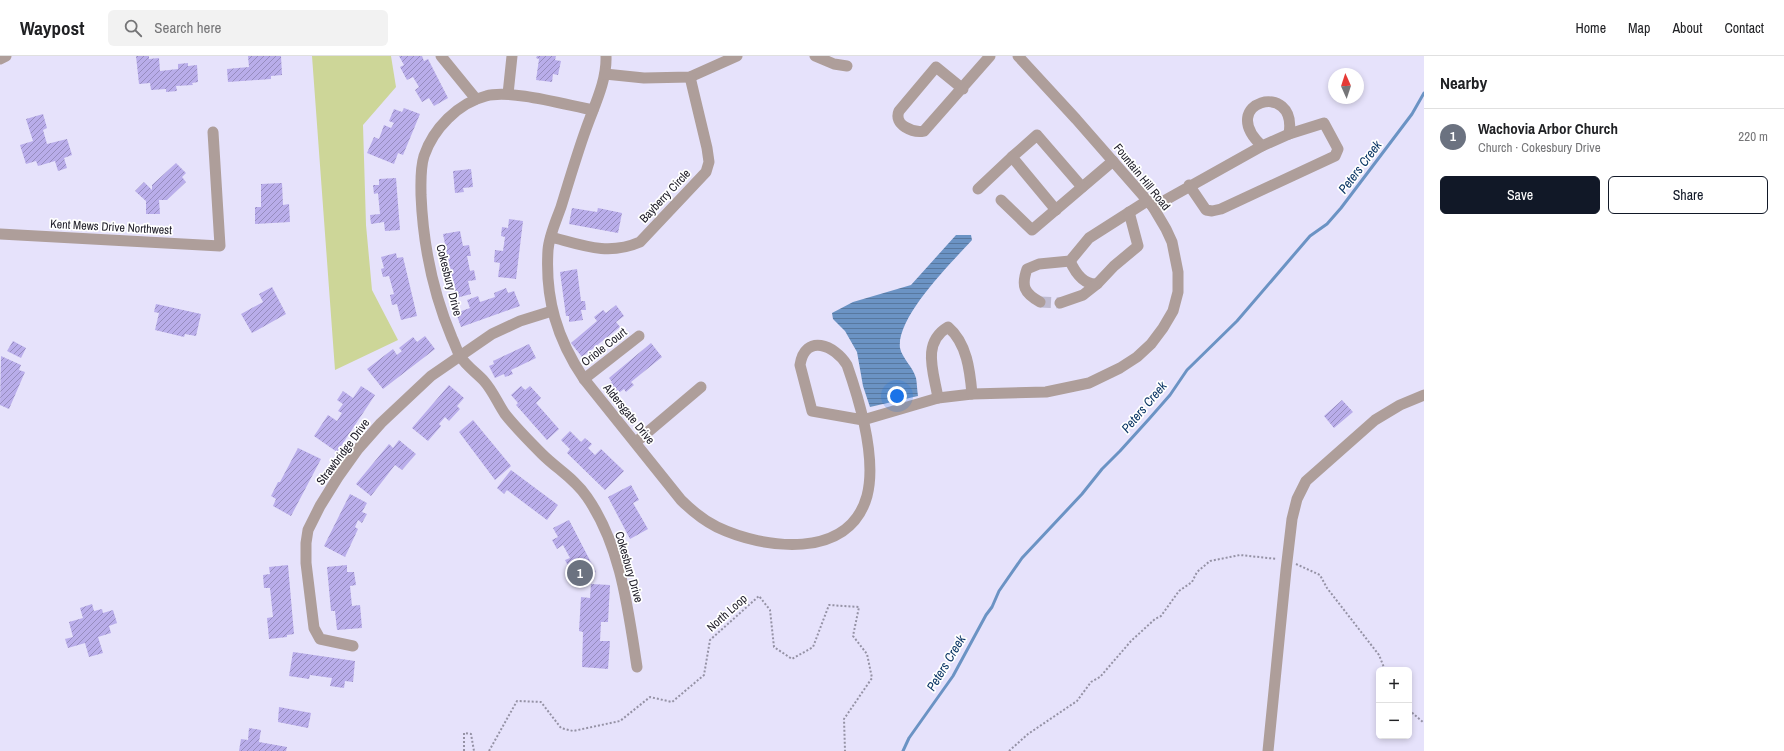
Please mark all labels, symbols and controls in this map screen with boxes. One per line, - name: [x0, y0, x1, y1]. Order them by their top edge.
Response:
- search box: [108, 10, 388, 46]
- text: Waypost: [20, 15, 84, 41]
- icon: search: [122, 17, 144, 39]
- text: Search here: [154, 17, 221, 38]
- text: Home: [1575, 19, 1606, 37]
- text: Map: [1628, 19, 1650, 37]
- text: About: [1672, 19, 1702, 37]
- text: Contact: [1724, 19, 1764, 37]
- north arrow: [1328, 68, 1364, 104]
- text: Nearby: [1440, 71, 1487, 94]
- text: Wachovia Arbor Church: [1478, 118, 1618, 139]
- text: 1: [1450, 128, 1456, 145]
- text: 220 m: [1738, 128, 1768, 145]
- water label: Peters Creek: [1334, 137, 1386, 197]
- text: Church · Cokesbury Drive: [1478, 139, 1601, 156]
- street label: Fountain Hill Road: [1110, 140, 1174, 214]
- street label: Bayberry Circle: [636, 166, 694, 226]
- button: Save: [1440, 176, 1600, 214]
- button: Share: [1608, 176, 1768, 214]
- street label: Kent Mews Drive Northwest: [50, 216, 173, 238]
- street label: Cokesbury Drive: [432, 243, 466, 317]
- street label: Oriole Court: [578, 324, 630, 370]
- water label: Peters Creek: [1117, 377, 1171, 436]
- street label: Aldersgate Drive: [599, 380, 658, 448]
- your location: [887, 386, 907, 406]
- street label: Strawbridge Drive: [313, 416, 373, 488]
- street label: Cokesbury Drive: [611, 530, 647, 604]
- pin: 1: [567, 558, 593, 588]
- street label: North Loop: [704, 591, 750, 635]
- water label: Peters Creek: [923, 631, 970, 694]
- map controls: [1376, 667, 1412, 739]
- button: +: [1376, 667, 1412, 703]
- button: −: [1376, 703, 1412, 739]

